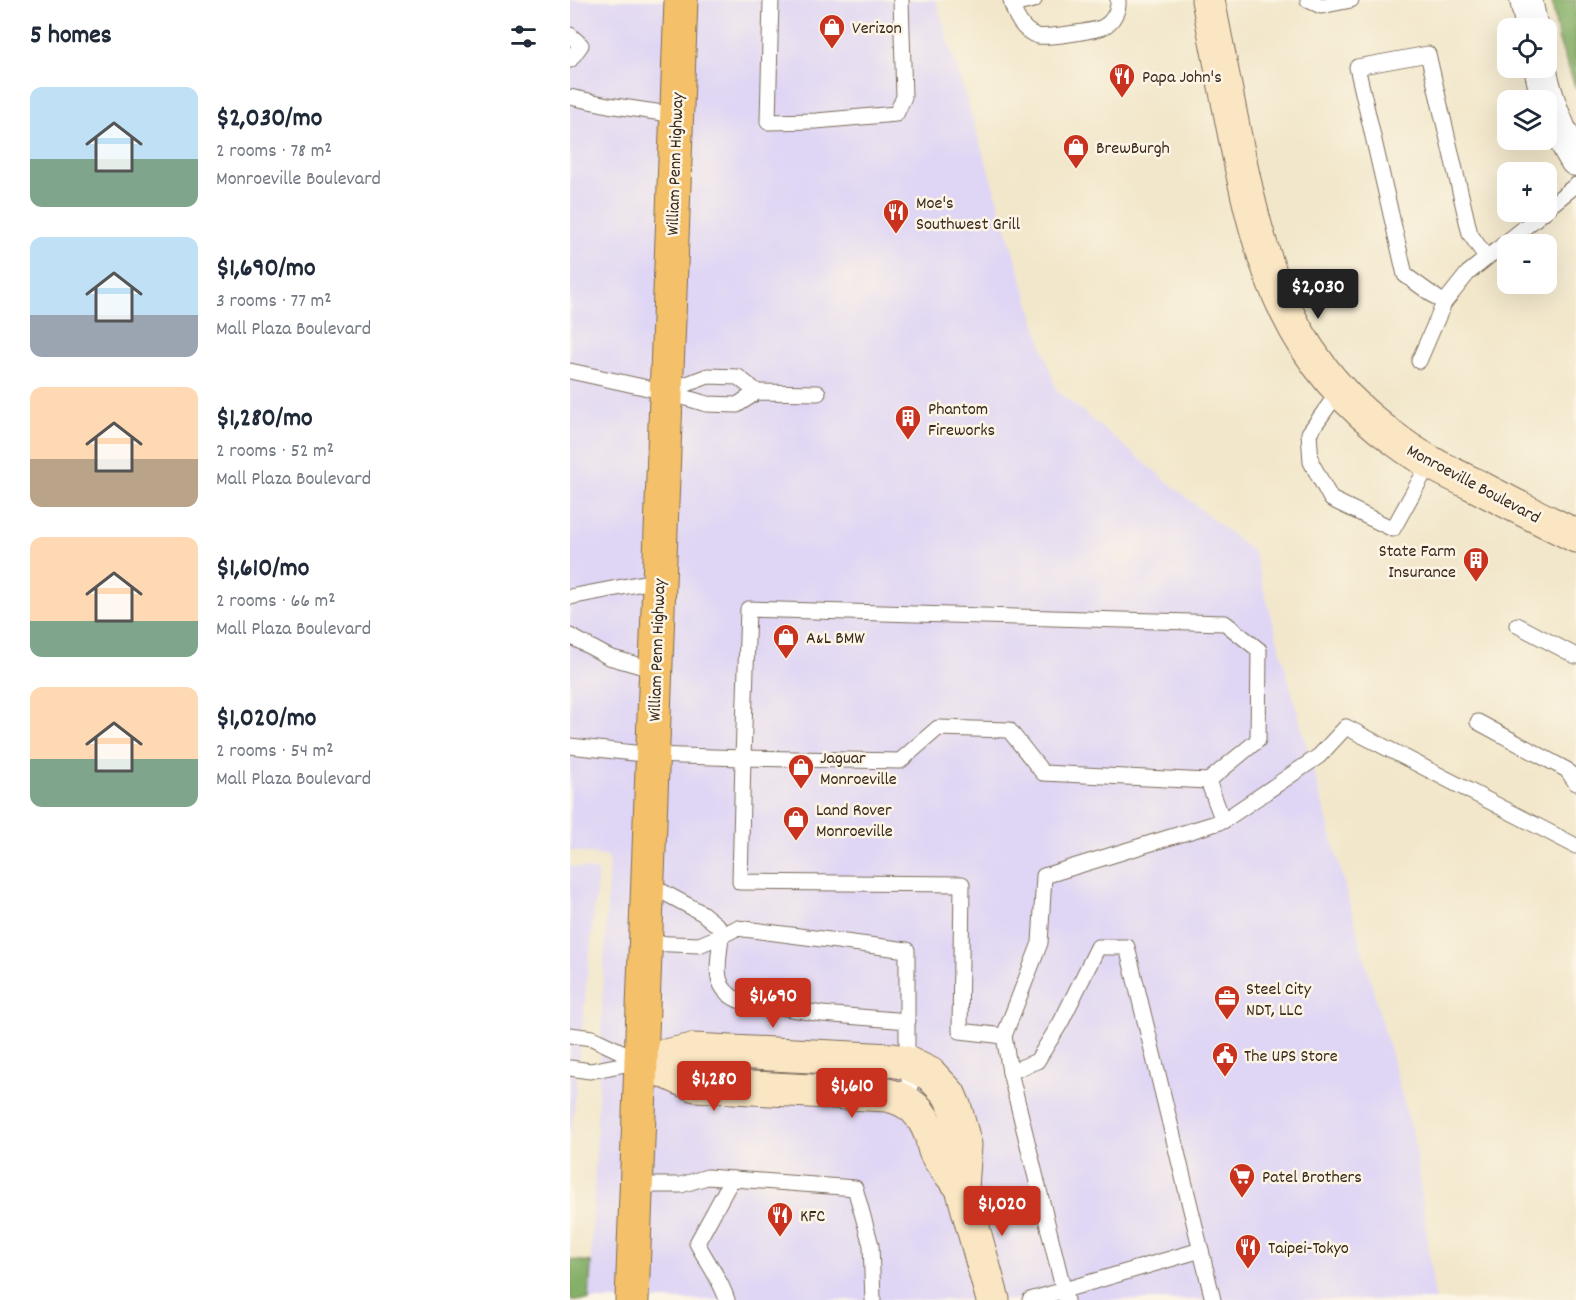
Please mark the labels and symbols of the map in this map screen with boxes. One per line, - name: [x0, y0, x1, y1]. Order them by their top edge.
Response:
- shop icon: Verizon: [817, 12, 847, 50]
- place label: Verizon: [852, 17, 902, 42]
- restaurant icon: Papa John's: [1107, 61, 1137, 99]
- place label: Papa John's: [1142, 66, 1222, 91]
- street label: William Penn Highway: [662, 91, 692, 236]
- shop icon: BrewBurgh: [1061, 132, 1091, 170]
- place label: BrewBurgh: [1096, 137, 1170, 162]
- place label: Moe's Southwest Grill: [916, 192, 1021, 238]
- restaurant icon: Moe's Southwest Grill: [881, 197, 911, 235]
- pin: $2,030: [1269, 269, 1367, 320]
- place label: Phantom Fireworks: [928, 398, 995, 444]
- building icon: Phantom Fireworks: [893, 403, 923, 441]
- street label: Monroeville Boulevard: [1401, 439, 1544, 531]
- place label: State Farm Insurance: [1379, 540, 1456, 586]
- building icon: State Farm Insurance: [1461, 545, 1491, 583]
- street label: William Penn Highway: [644, 577, 674, 722]
- shop icon: A&L BMW: [771, 622, 801, 660]
- place label: A&L BMW: [806, 627, 865, 652]
- place label: Jaguar Monroeville: [820, 747, 897, 793]
- shop icon: Jaguar Monroeville: [786, 752, 816, 790]
- place label: Land Rover Monroeville: [816, 799, 893, 845]
- shop icon: Land Rover Monroeville: [781, 804, 811, 842]
- pin: $1,690: [724, 978, 822, 1029]
- place label: Steel City NDT, LLC: [1246, 978, 1312, 1024]
- office icon: Steel City NDT, LLC: [1212, 983, 1242, 1021]
- public building icon: The UPS Store: [1210, 1040, 1240, 1078]
- place label: The UPS Store: [1244, 1045, 1338, 1070]
- pin: $1,280: [665, 1061, 763, 1112]
- pin: $1,610: [803, 1068, 901, 1119]
- supermarket icon: Patel Brothers: [1227, 1161, 1257, 1199]
- place label: Patel Brothers: [1262, 1166, 1362, 1191]
- pin: $1,020: [953, 1186, 1051, 1237]
- restaurant icon: KFC: [765, 1200, 795, 1238]
- place label: KFC: [800, 1205, 825, 1230]
- restaurant icon: Taipei-Tokyo: [1233, 1232, 1263, 1270]
- place label: Taipei-Tokyo: [1268, 1237, 1349, 1262]

